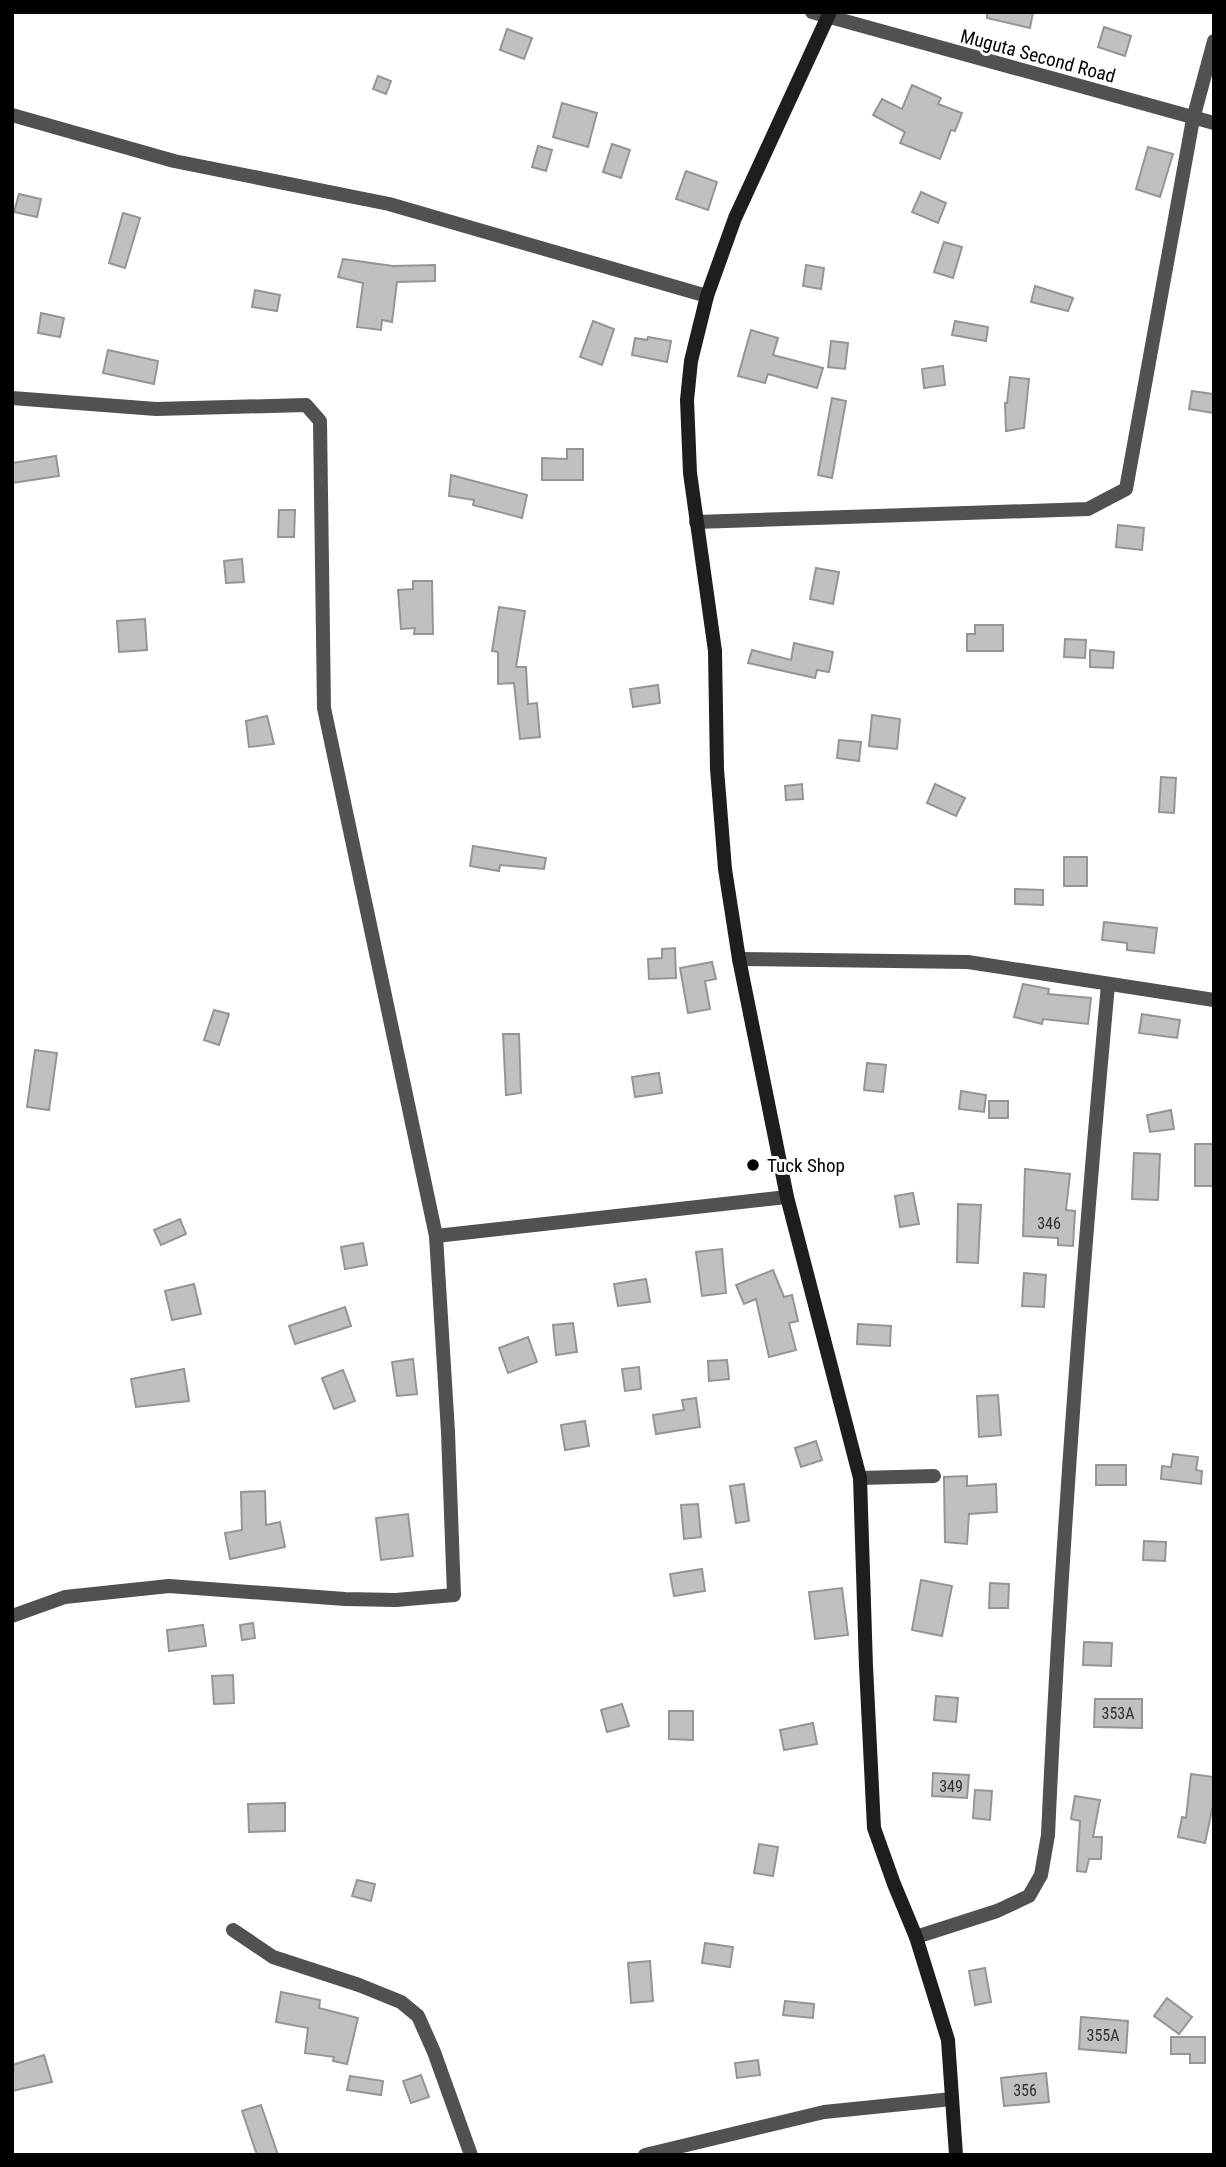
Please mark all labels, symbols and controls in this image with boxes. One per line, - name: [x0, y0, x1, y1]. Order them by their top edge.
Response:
- street label: Muguta Second Road: [958, 24, 1118, 88]
- place label: Tuck Shop: [767, 1154, 845, 1177]
- marker: Tuck Shop: [745, 1157, 761, 1173]
- house number: 346: [1037, 1214, 1061, 1233]
- house number: 353A: [1102, 1704, 1134, 1723]
- house number: 349: [939, 1777, 963, 1796]
- house number: 355A: [1087, 2026, 1119, 2045]
- house number: 356: [1013, 2081, 1037, 2100]

